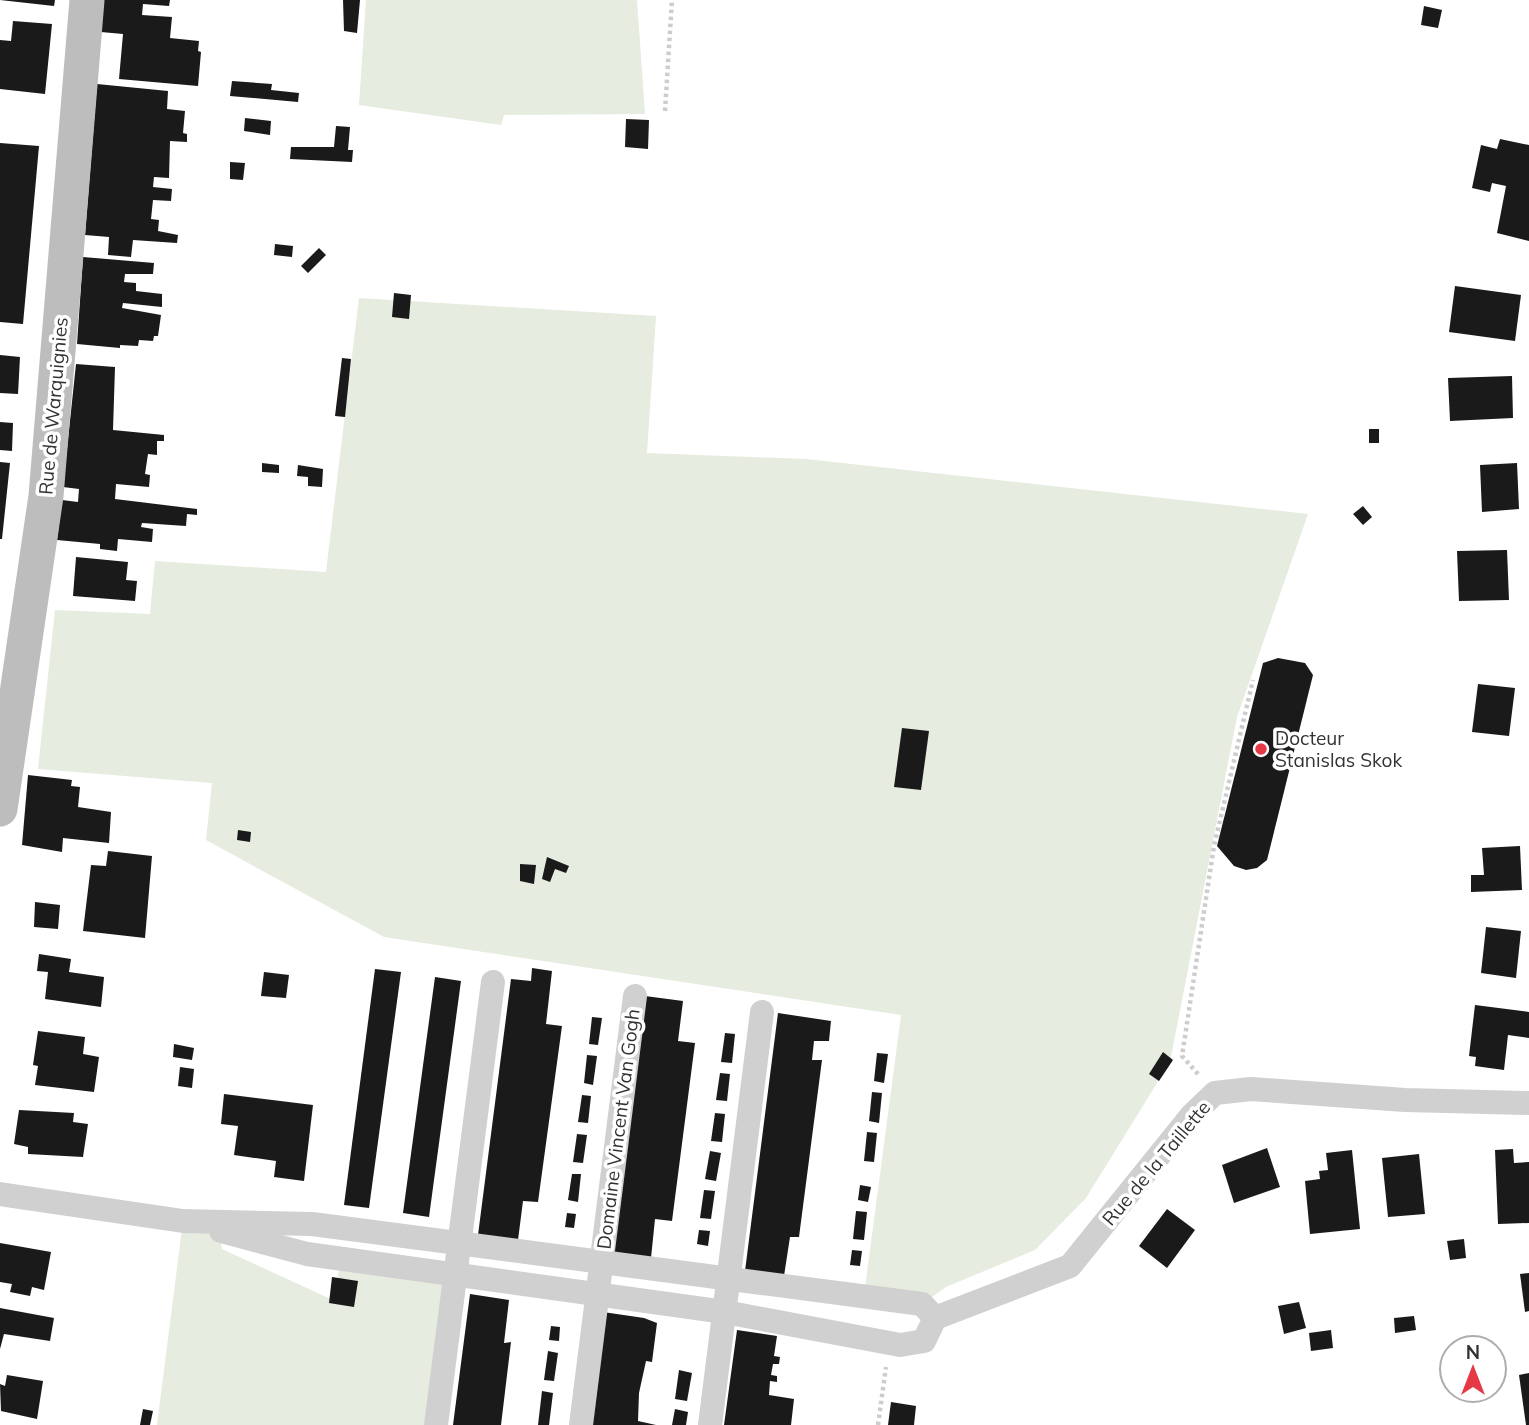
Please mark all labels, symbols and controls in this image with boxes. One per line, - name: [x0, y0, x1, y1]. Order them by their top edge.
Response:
- street label: Rue de Warquignies: [33, 316, 73, 496]
- place label: Docteur Stanislas Skok: [1275, 726, 1402, 772]
- marker: Docteur Stanislas Skok: [1253, 741, 1269, 757]
- street label: Domaine Vincent Van Gogh: [591, 1007, 645, 1251]
- street label: Rue de la Taillette: [1097, 1096, 1215, 1230]
- north arrow: [1438, 1334, 1508, 1404]
- text: N: [1466, 1340, 1480, 1364]

